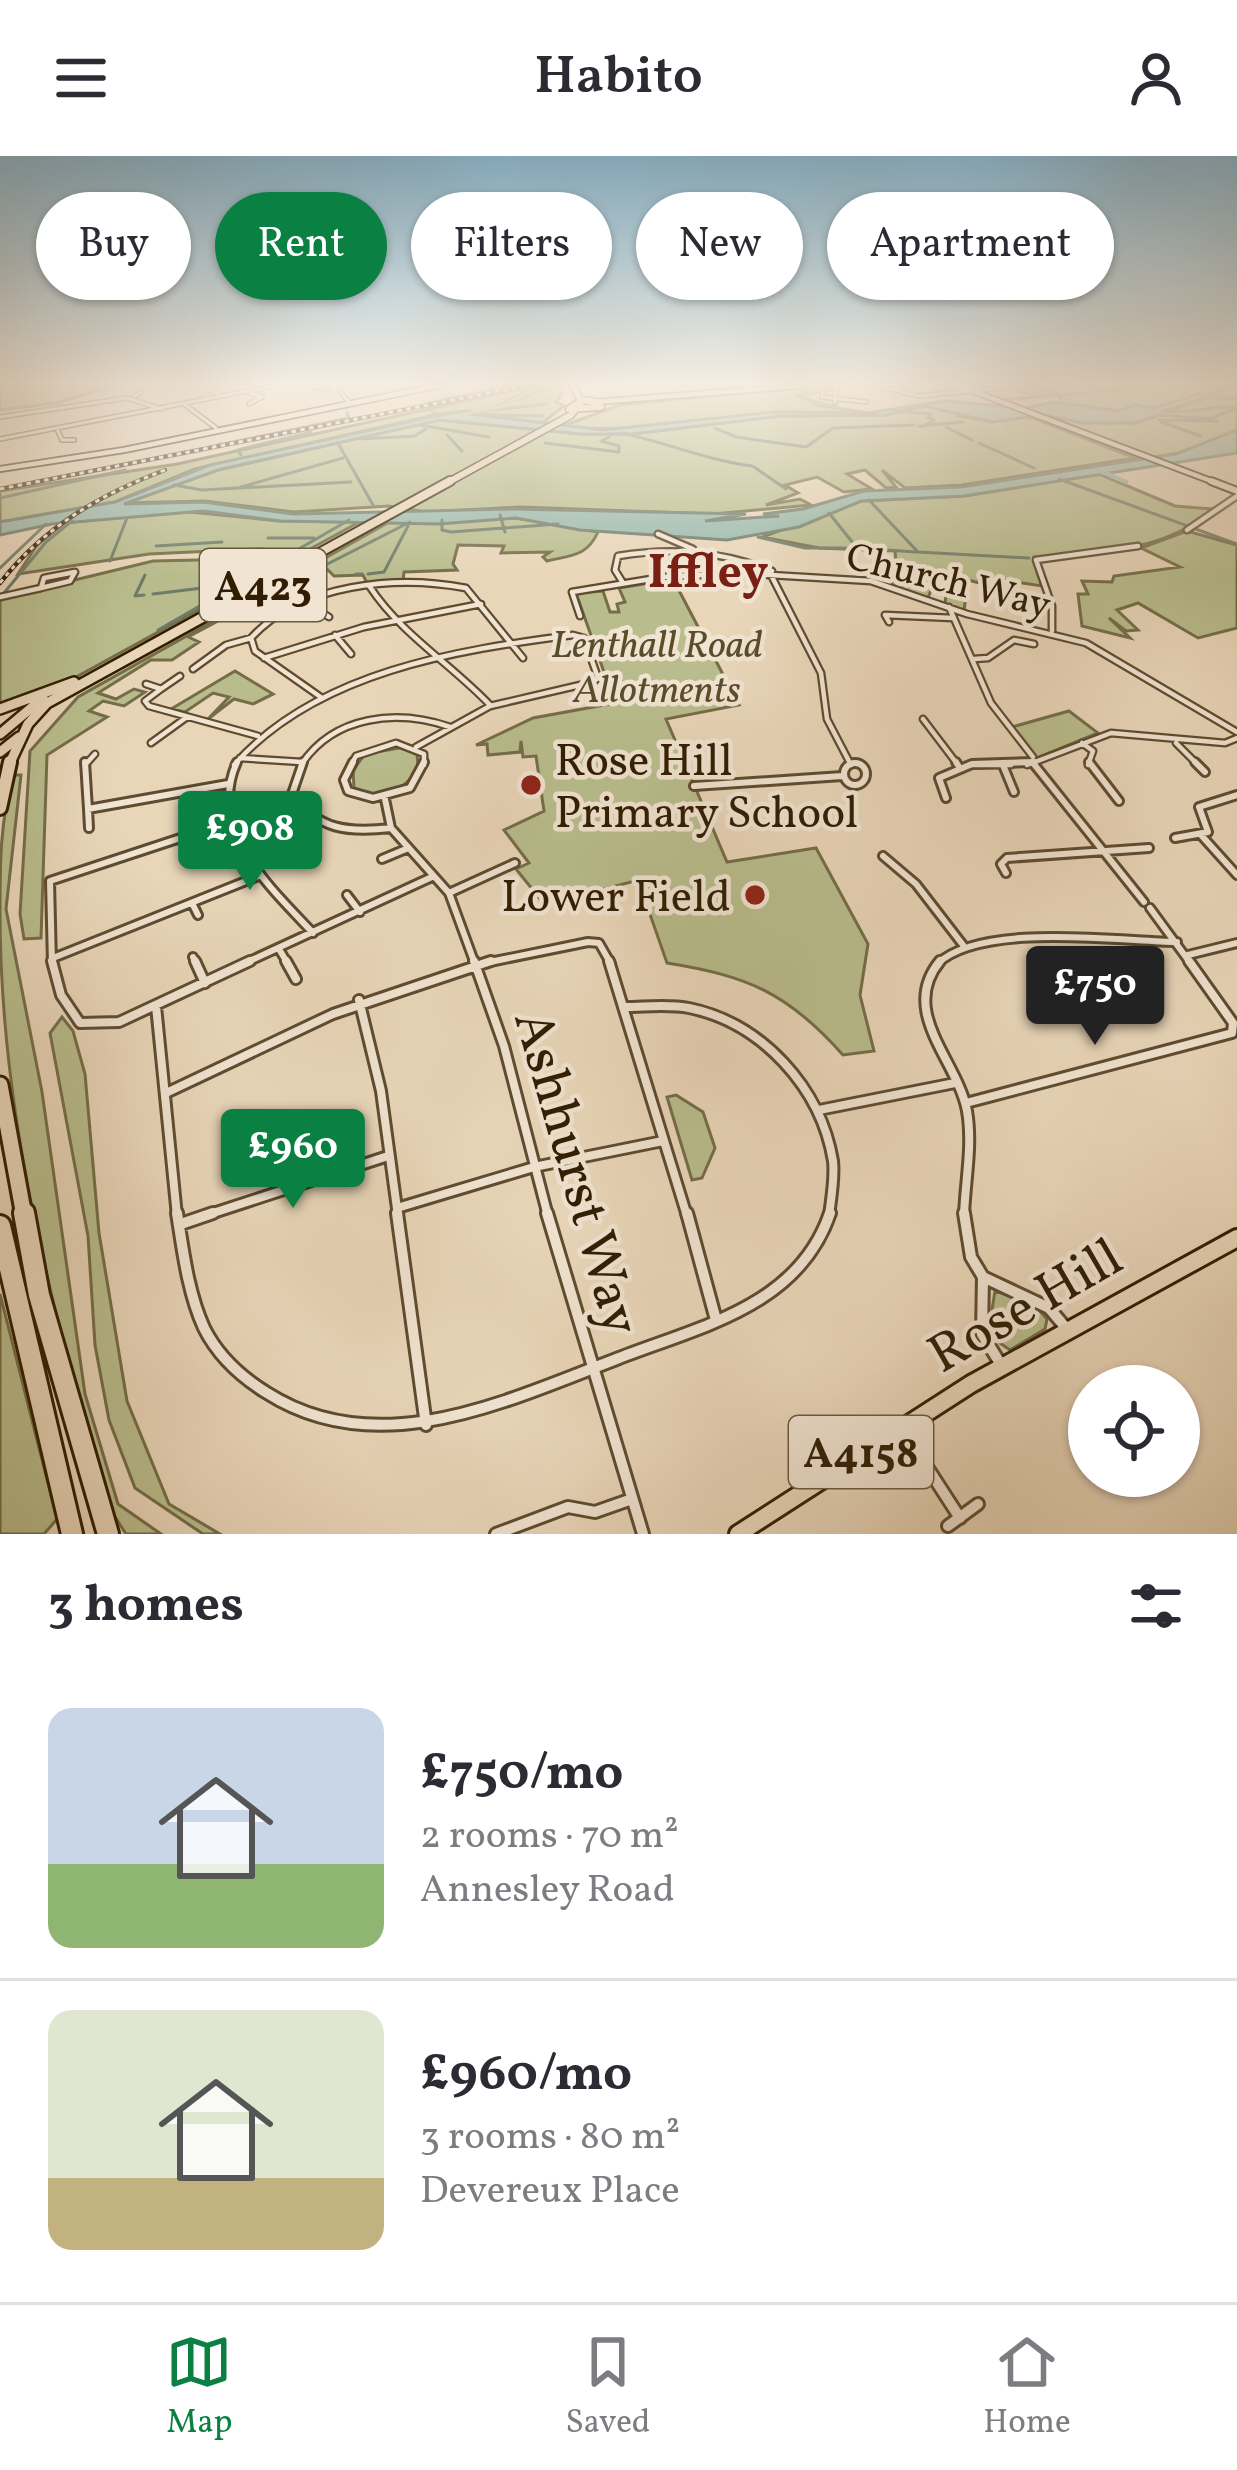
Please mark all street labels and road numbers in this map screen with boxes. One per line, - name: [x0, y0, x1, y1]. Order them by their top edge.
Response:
- street label: Church Way: [840, 531, 1056, 634]
- road number: A423: [200, 549, 326, 621]
- street label: Ashhurst Way: [492, 1002, 656, 1345]
- street label: Rose Hill: [916, 1223, 1138, 1395]
- road number: A4158: [789, 1416, 933, 1488]

